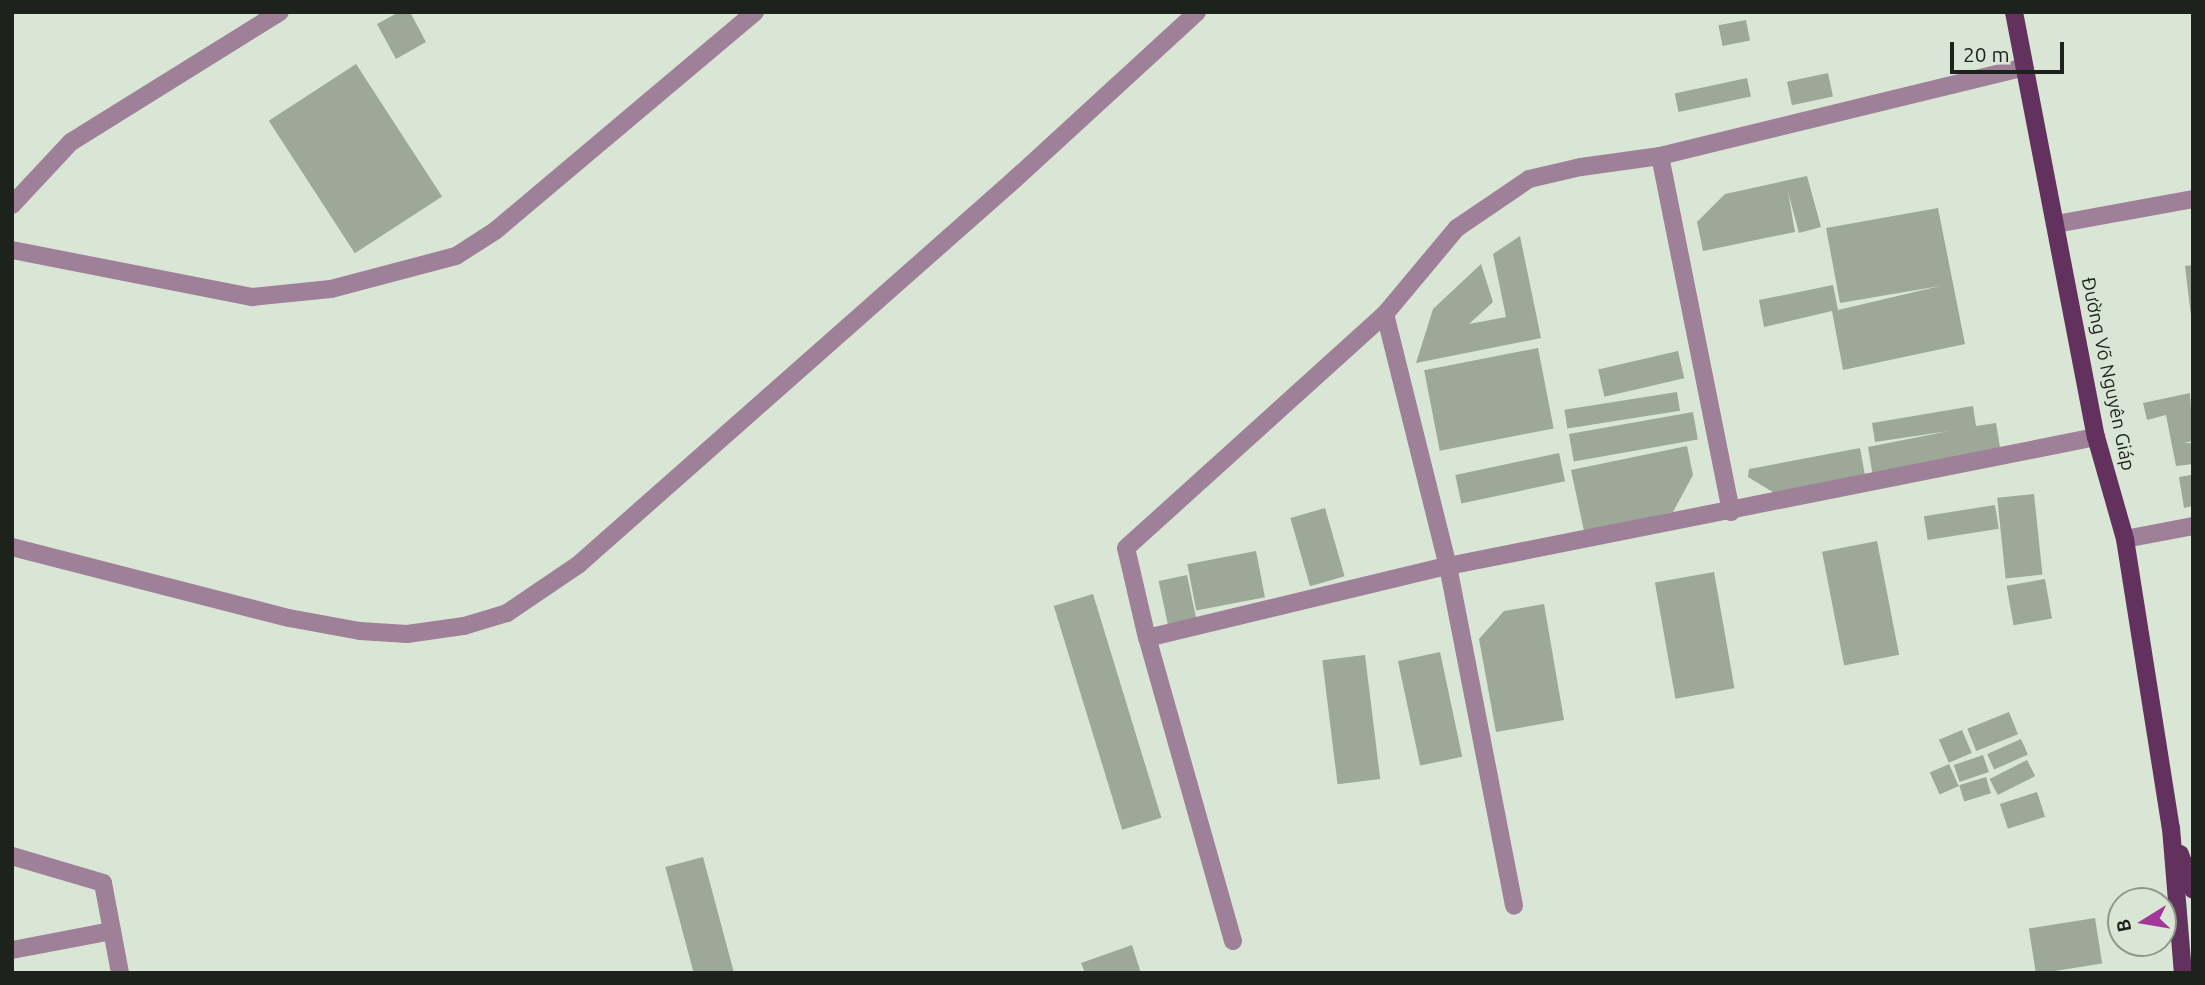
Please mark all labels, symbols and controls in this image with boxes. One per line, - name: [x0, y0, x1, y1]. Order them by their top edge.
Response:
- scale bar: [1953, 28, 2067, 72]
- text: 20 m: [1963, 42, 2010, 66]
- street label: Đường Võ Nguyên Giáp: [2076, 275, 2140, 473]
- north arrow: [2107, 887, 2177, 957]
- text: B: [2111, 917, 2135, 934]

